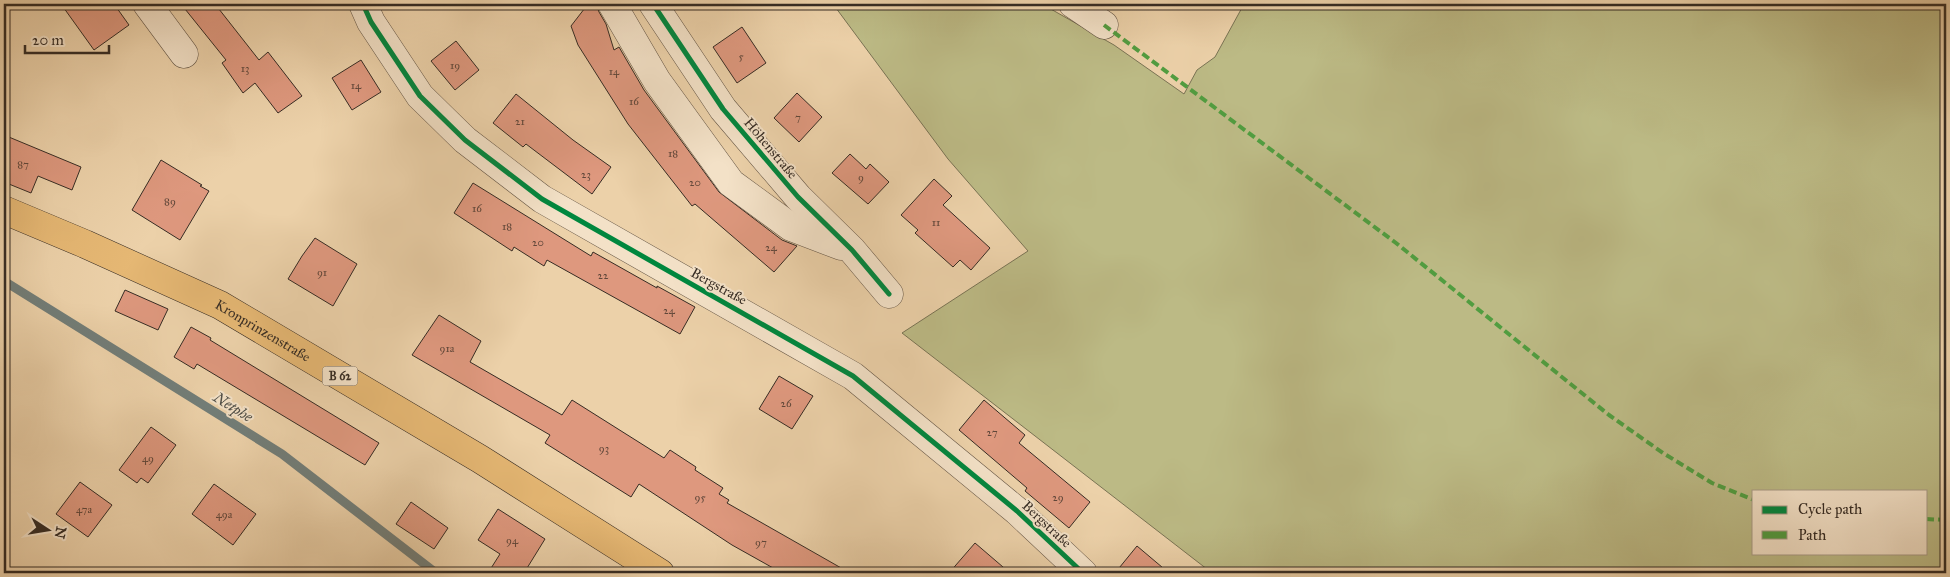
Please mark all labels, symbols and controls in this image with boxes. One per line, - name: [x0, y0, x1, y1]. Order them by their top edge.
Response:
- scale bar: [25, 22, 109, 54]
- text: 20 m: [32, 31, 64, 49]
- house number: 5: [738, 50, 744, 63]
- house number: 19: [450, 59, 460, 72]
- house number: 13: [241, 62, 249, 75]
- house number: 14: [609, 65, 620, 78]
- house number: 14: [351, 79, 362, 92]
- house number: 16: [629, 95, 639, 108]
- house number: 7: [795, 111, 801, 124]
- street label: Höhenstraße: [740, 114, 801, 182]
- house number: 21: [515, 115, 525, 128]
- house number: 18: [668, 147, 678, 160]
- house number: 87: [17, 158, 29, 171]
- house number: 23: [581, 168, 591, 181]
- house number: 9: [858, 171, 864, 184]
- house number: 20: [689, 176, 701, 189]
- house number: 89: [164, 195, 176, 208]
- house number: 16: [472, 202, 482, 215]
- house number: 11: [932, 216, 940, 229]
- house number: 18: [502, 220, 512, 233]
- house number: 20: [532, 236, 544, 249]
- house number: 24: [765, 241, 778, 254]
- street label: Bergstraße: [688, 264, 750, 309]
- house number: 91: [317, 266, 327, 279]
- house number: 22: [598, 269, 609, 282]
- street label: Kronprinzenstraße: [212, 296, 314, 366]
- house number: 24: [663, 304, 676, 317]
- house number: 91a: [440, 342, 455, 355]
- road number: B 62: [322, 366, 358, 386]
- water label: Netphe: [209, 388, 256, 427]
- house number: 26: [780, 397, 792, 410]
- house number: 27: [987, 426, 998, 439]
- house number: 93: [599, 442, 609, 455]
- house number: 49: [142, 452, 154, 465]
- legend: [1752, 490, 1928, 554]
- house number: 95: [694, 491, 706, 504]
- house number: 29: [1052, 491, 1064, 504]
- street label: Bergstraße: [1018, 497, 1075, 552]
- text: Cycle path: [1798, 500, 1863, 518]
- house number: 47a: [76, 503, 92, 516]
- north arrow: [22, 504, 72, 554]
- house number: 49a: [216, 508, 233, 521]
- text: N: [51, 525, 70, 540]
- text: Path: [1798, 526, 1827, 544]
- house number: 94: [506, 534, 519, 547]
- house number: 97: [755, 536, 767, 549]

